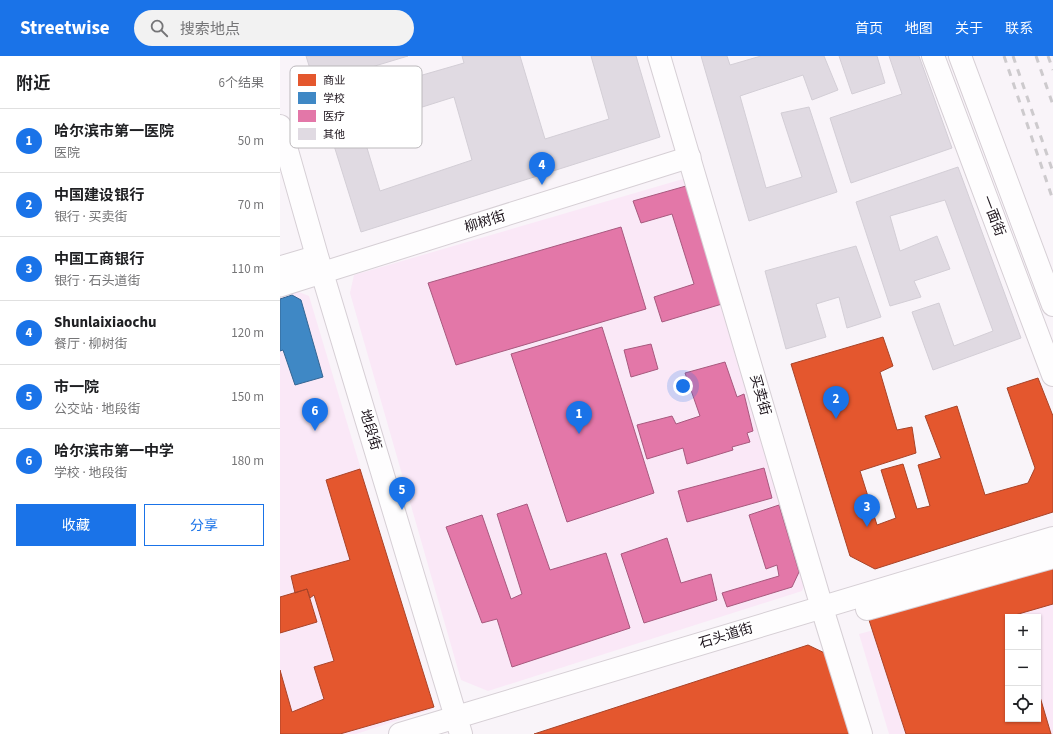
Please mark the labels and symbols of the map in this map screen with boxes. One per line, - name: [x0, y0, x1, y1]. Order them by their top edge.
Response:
- legend: [290, 66, 422, 148]
- text: 商业: [323, 73, 345, 88]
- text: 学校: [323, 91, 345, 106]
- text: 医疗: [323, 109, 345, 124]
- text: 其他: [323, 127, 345, 142]
- pin: 4: [529, 152, 555, 185]
- street label: 一面街: [976, 193, 1010, 239]
- street label: 柳树街: [462, 206, 508, 238]
- street label: 买卖街: [745, 372, 775, 418]
- your location: [673, 376, 693, 396]
- pin: 2: [823, 386, 849, 419]
- pin: 6: [302, 398, 328, 431]
- pin: 1: [566, 401, 592, 434]
- street label: 地段街: [354, 407, 386, 453]
- pin: 5: [389, 477, 415, 510]
- pin: 3: [854, 494, 880, 527]
- street label: 石头道街: [696, 618, 756, 654]

